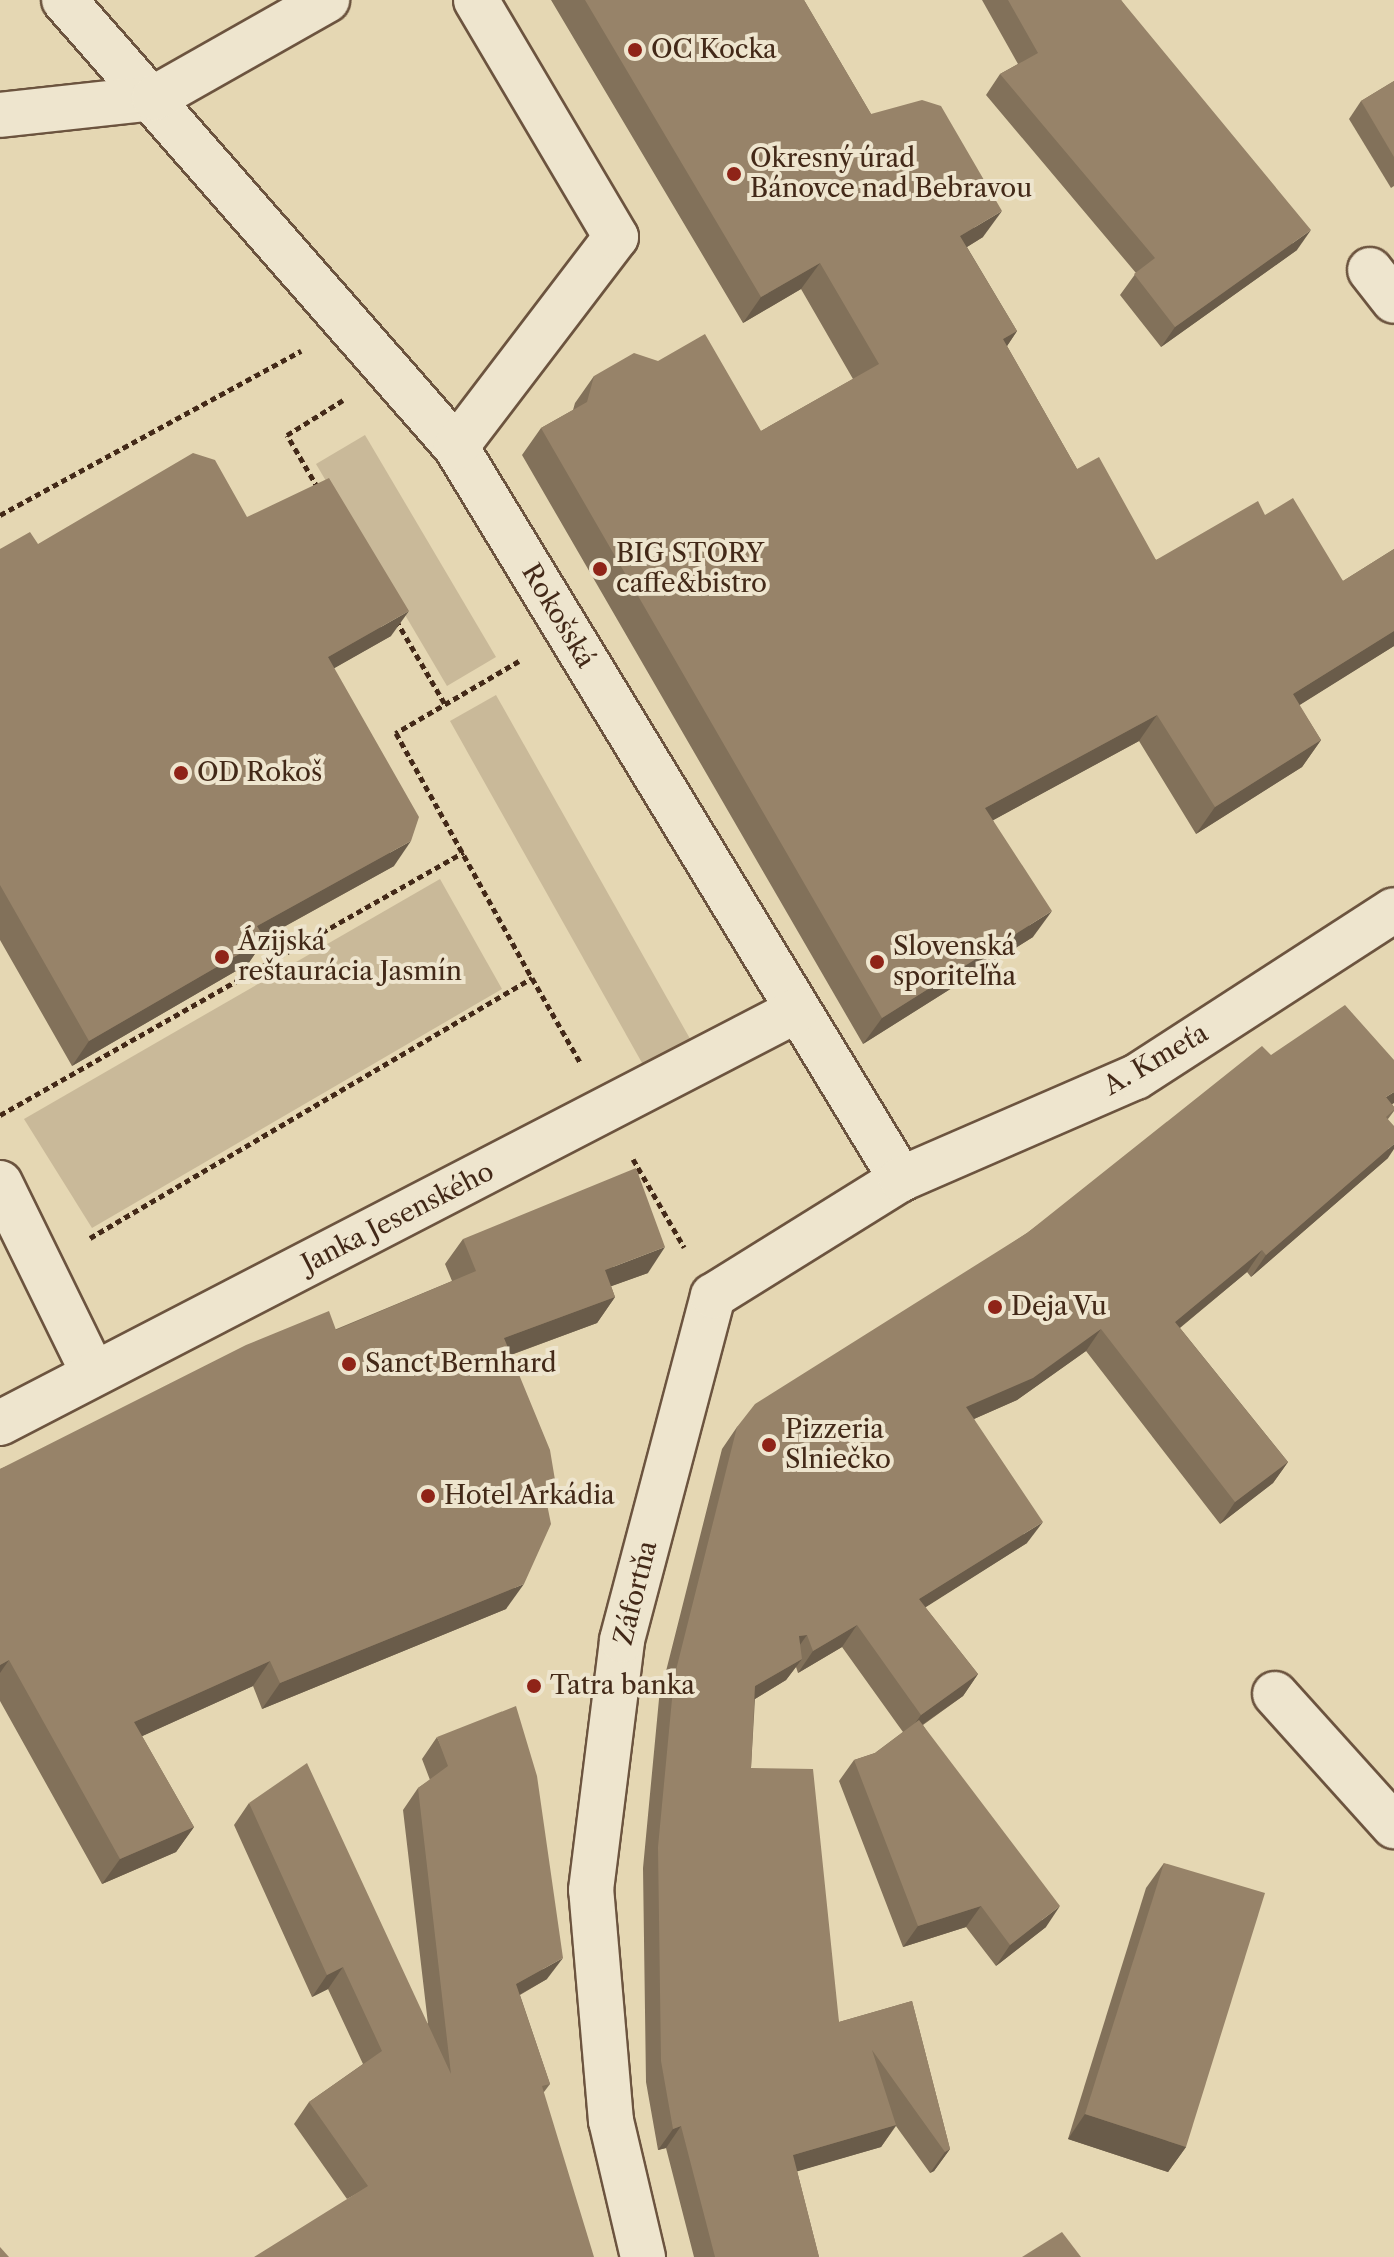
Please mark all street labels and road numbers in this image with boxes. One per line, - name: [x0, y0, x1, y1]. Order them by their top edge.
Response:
- street label: Rokošská: [515, 558, 601, 674]
- street label: A. Kmeťa: [1098, 1018, 1214, 1102]
- street label: Janka Jesenského: [297, 1156, 499, 1280]
- street label: Záfortňa: [608, 1538, 664, 1648]

